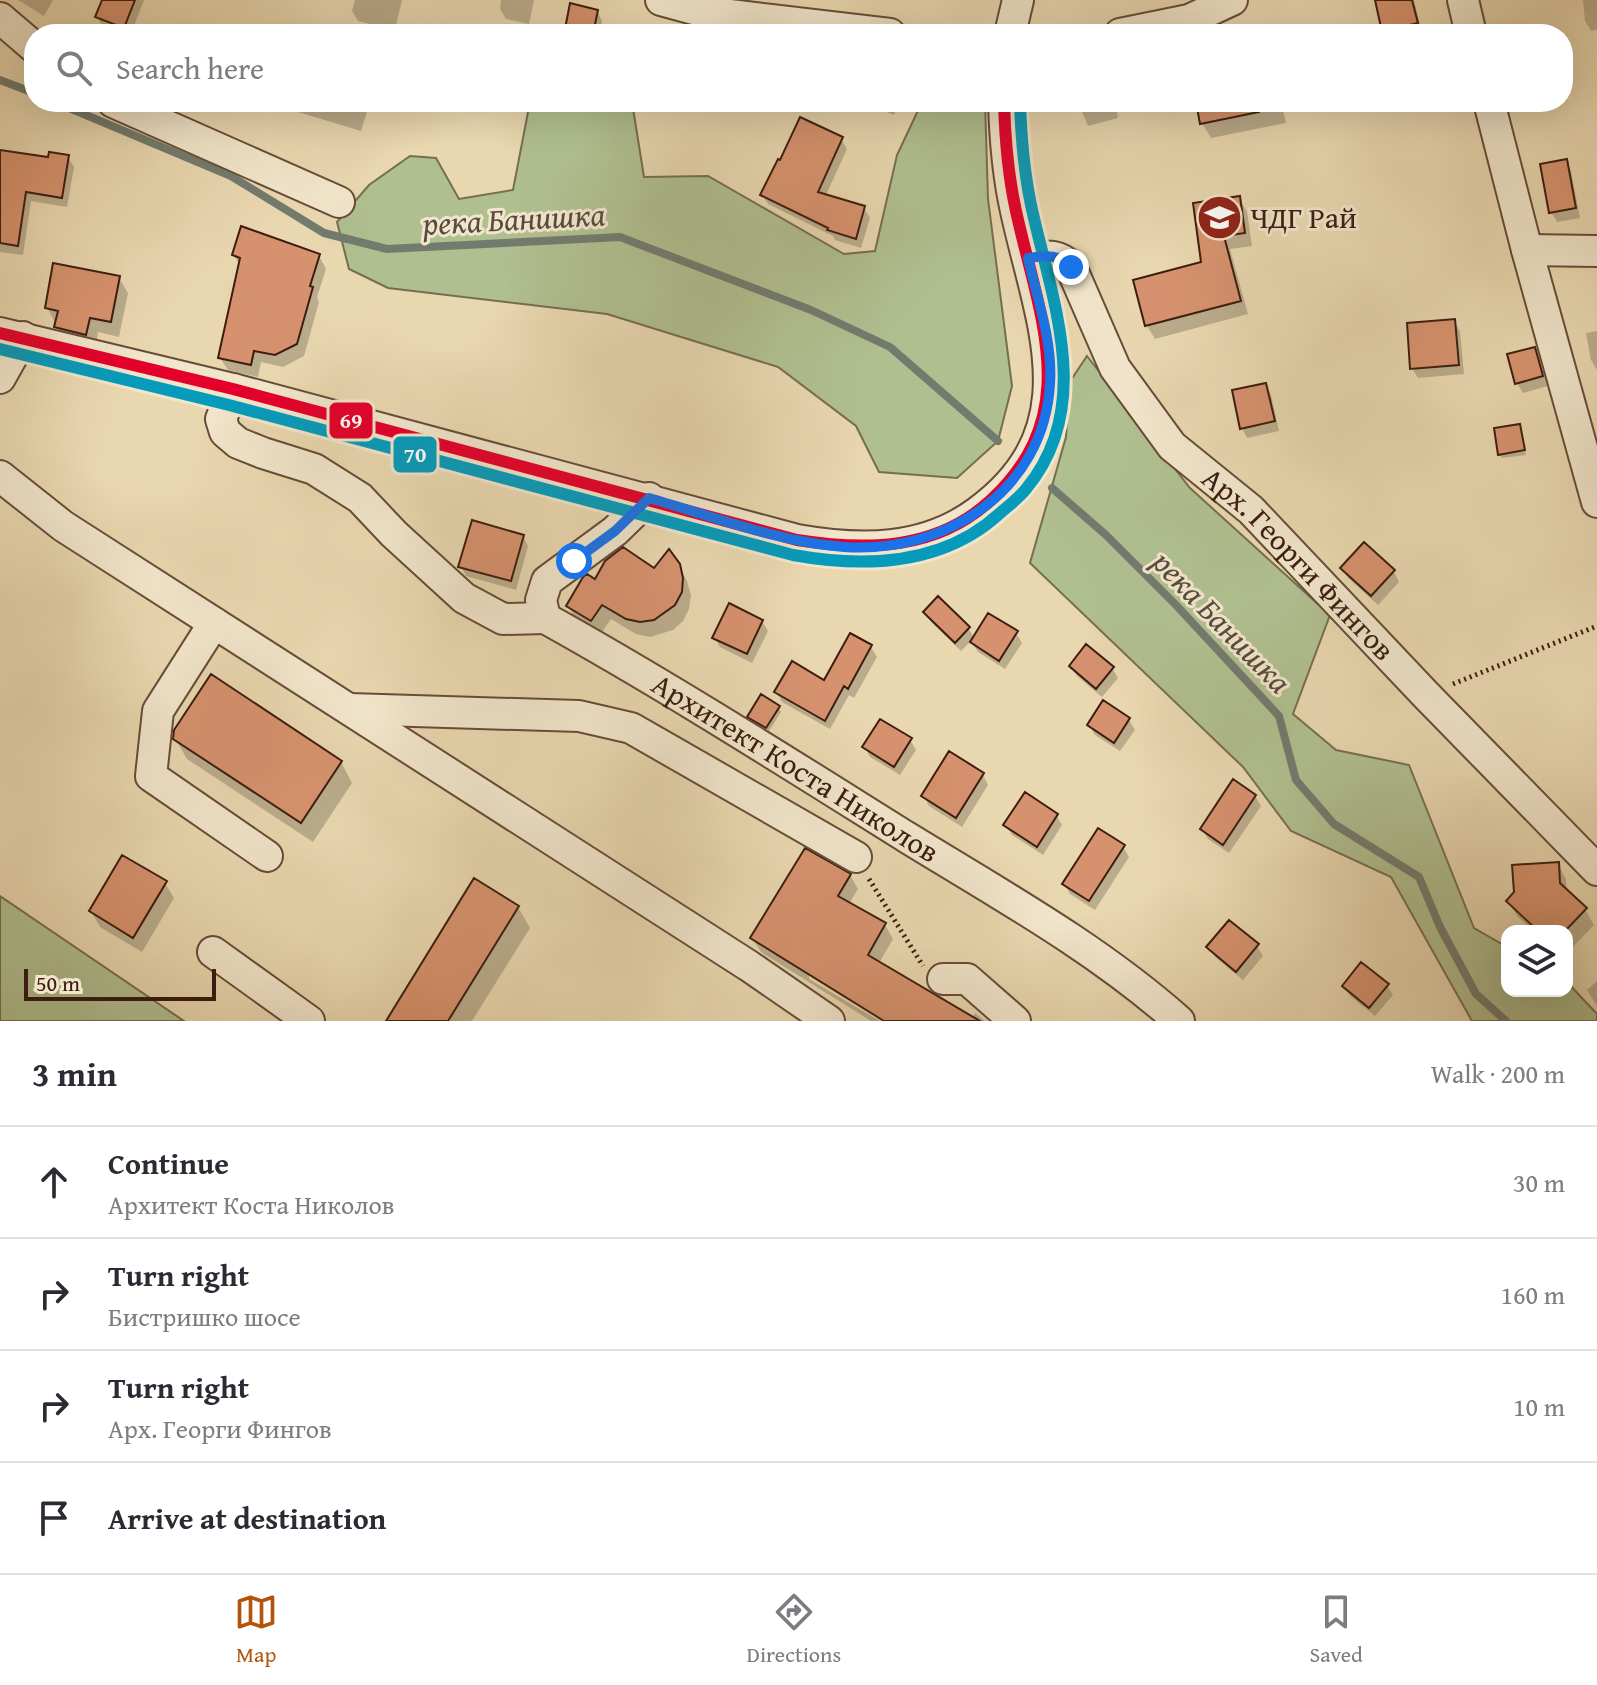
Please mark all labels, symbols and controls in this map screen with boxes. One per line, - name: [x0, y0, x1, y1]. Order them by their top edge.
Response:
- search box: [24, 24, 1573, 112]
- icon: search: [52, 46, 96, 90]
- text: Search here: [116, 46, 264, 90]
- water label: река Банишка: [421, 190, 607, 247]
- school or university icon: ЧДГ Рай: [1195, 194, 1243, 242]
- place label: ЧДГ Рай: [1250, 195, 1357, 239]
- route end: [1053, 249, 1089, 285]
- line badge: 69: [328, 401, 374, 440]
- text: 69: [340, 404, 362, 436]
- line badge: 70: [392, 435, 438, 474]
- text: 70: [404, 438, 426, 470]
- street label: Арх. Георги Фингов: [1193, 456, 1405, 670]
- water label: река Банишка: [1141, 539, 1303, 704]
- route start: [556, 543, 592, 579]
- street label: Архитект Коста Николов: [644, 662, 948, 873]
- map controls: [1501, 925, 1573, 997]
- button: layers: [1501, 925, 1573, 997]
- scale bar: [24, 965, 216, 1001]
- text: 50 m: [36, 967, 80, 999]
- text: 3 min: [32, 1049, 117, 1098]
- text: Walk · 200 m: [1431, 1054, 1565, 1093]
- text: Continue: [108, 1141, 229, 1185]
- icon: ahead: [32, 1160, 76, 1204]
- text: 30 m: [1513, 1163, 1565, 1202]
- text: Архитект Коста Николов: [108, 1185, 394, 1224]
- text: Turn right: [108, 1253, 249, 1297]
- icon: right: [32, 1272, 76, 1316]
- text: 160 m: [1500, 1275, 1565, 1314]
- text: Бистришко шосе: [108, 1297, 301, 1336]
- text: Turn right: [108, 1365, 249, 1409]
- icon: right: [32, 1384, 76, 1428]
- text: 10 m: [1513, 1387, 1565, 1426]
- text: Арх. Георги Фингов: [108, 1409, 332, 1448]
- icon: arrive: [32, 1496, 76, 1540]
- text: Arrive at destination: [108, 1496, 386, 1540]
- tab: Map: [234, 1590, 278, 1670]
- tab: Directions: [747, 1590, 841, 1670]
- tab: Saved: [1310, 1590, 1363, 1670]

